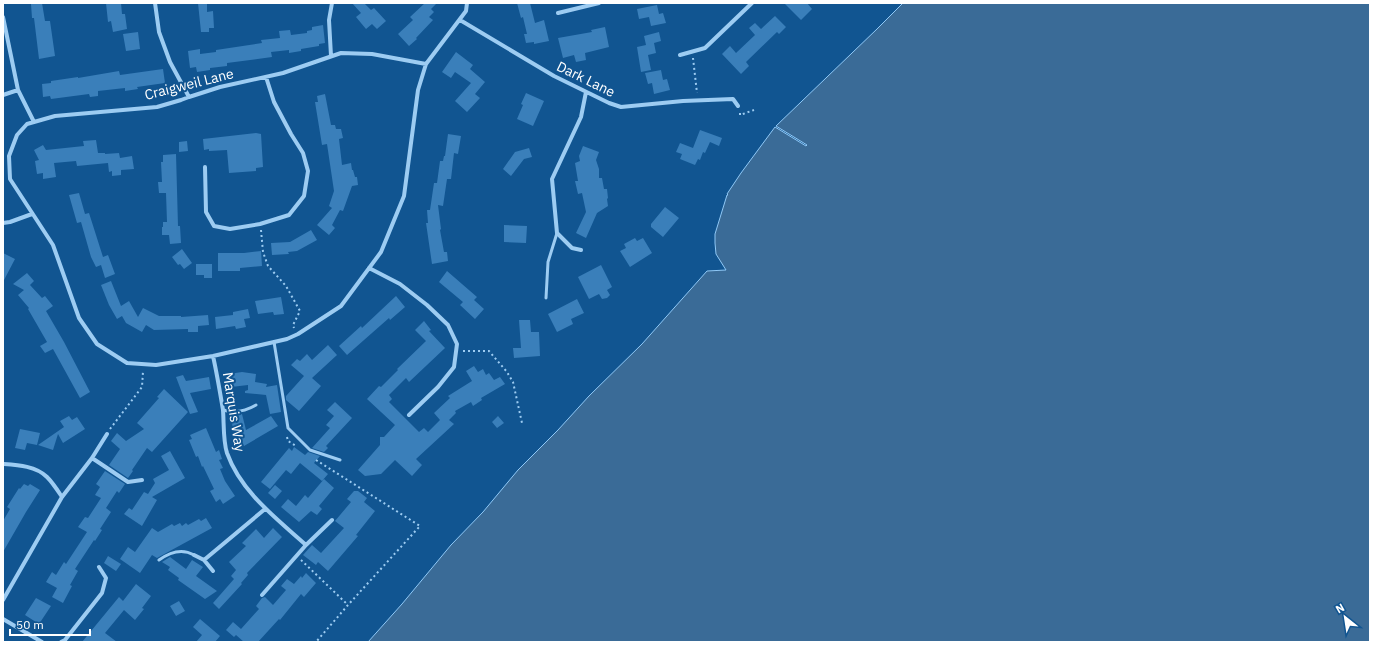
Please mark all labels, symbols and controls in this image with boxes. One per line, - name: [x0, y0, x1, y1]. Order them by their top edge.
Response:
- street label: Dark Lane: [554, 57, 618, 101]
- street label: Craigweil Lane: [143, 64, 236, 104]
- street label: Marquis Way: [219, 371, 249, 453]
- north arrow: [1325, 597, 1365, 637]
- text: N: [1333, 600, 1347, 616]
- scale bar: [10, 611, 90, 637]
- text: 50 m: [16, 617, 44, 632]

